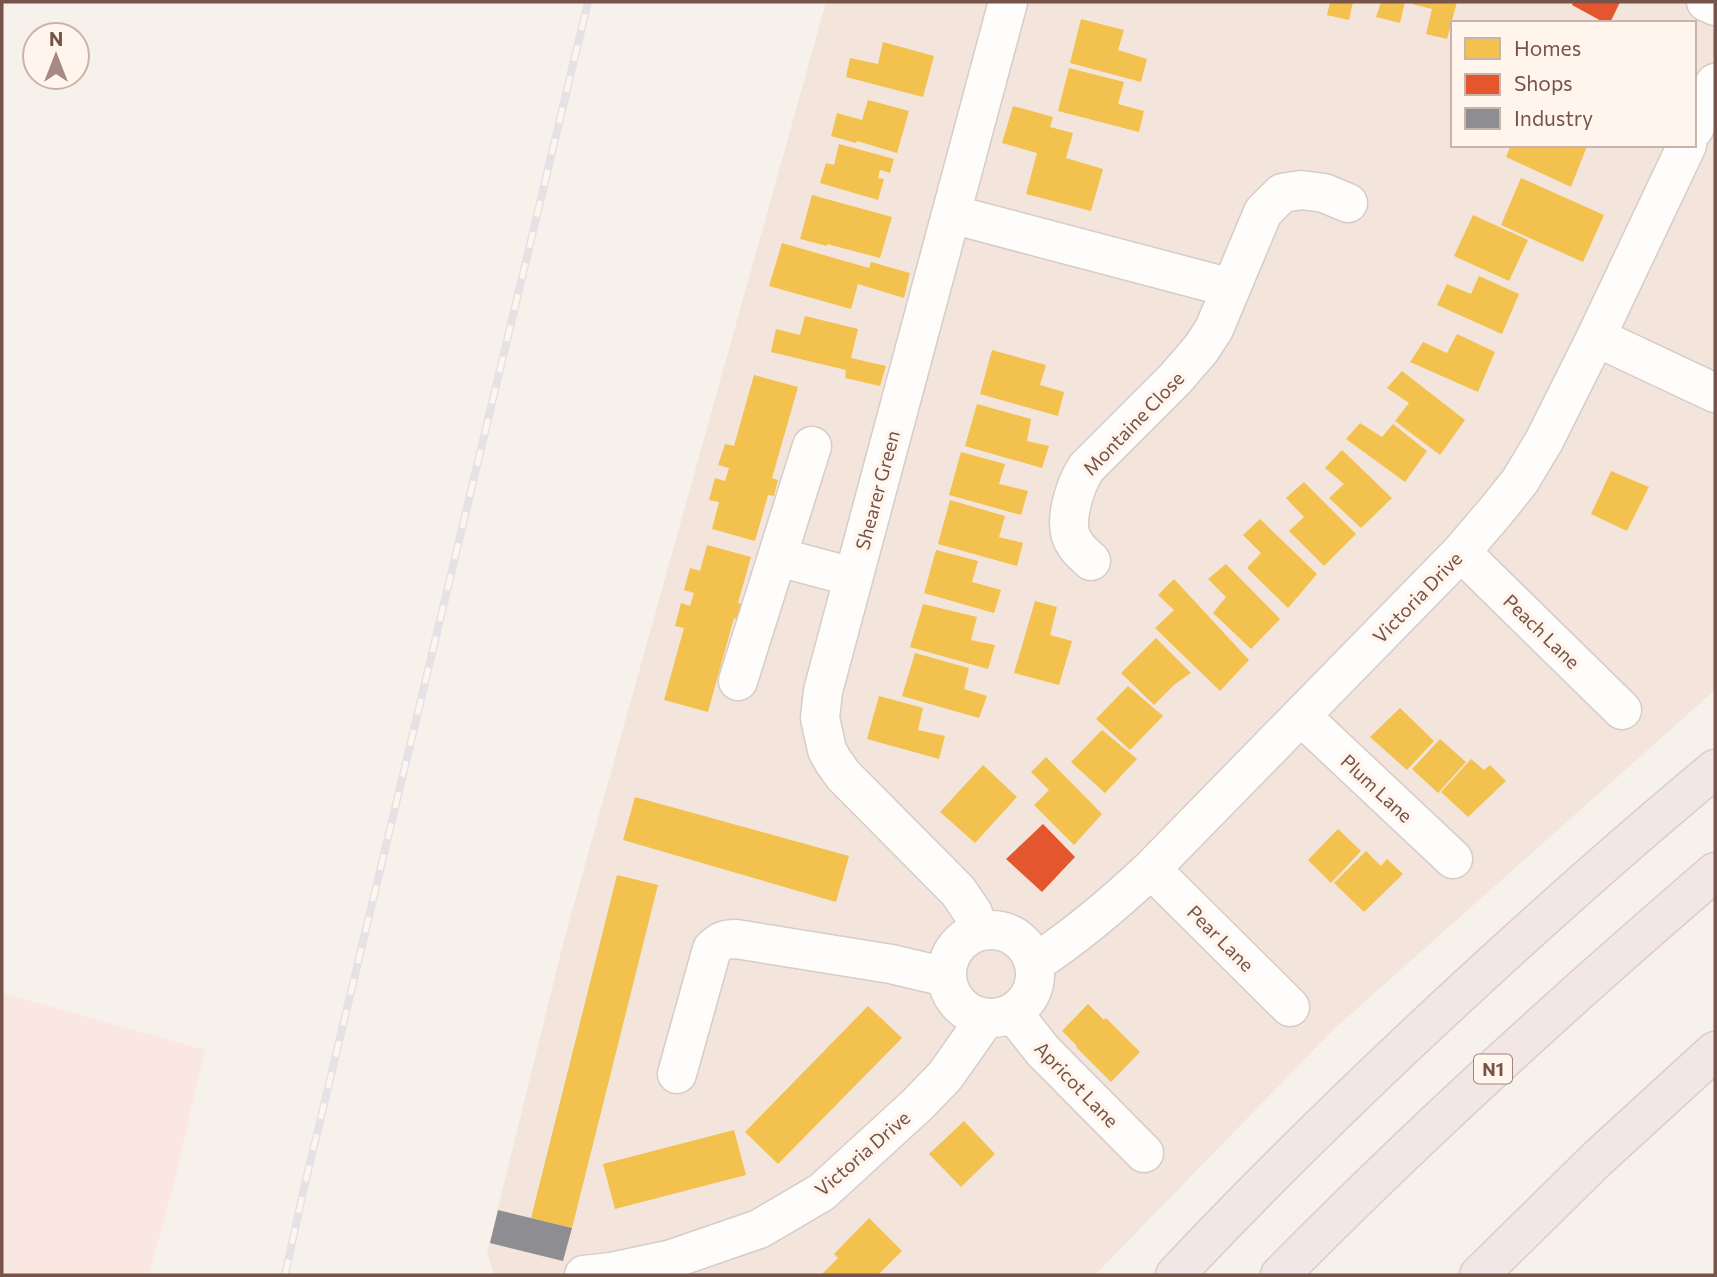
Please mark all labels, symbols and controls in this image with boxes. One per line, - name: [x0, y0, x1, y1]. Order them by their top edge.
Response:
- north arrow: [21, 21, 91, 91]
- legend: [1451, 21, 1696, 147]
- text: N: [49, 27, 63, 50]
- text: Homes: [1514, 35, 1581, 60]
- text: Shops: [1514, 70, 1573, 95]
- text: Industry: [1514, 105, 1593, 130]
- street label: Montaine Close: [1078, 366, 1188, 480]
- street label: Shearer Green: [850, 428, 904, 552]
- street label: Victoria Drive: [1368, 546, 1466, 648]
- street label: Peach Lane: [1499, 589, 1585, 673]
- street label: Plum Lane: [1336, 749, 1418, 827]
- street label: Pear Lane: [1183, 900, 1259, 976]
- street label: Apricot Lane: [1030, 1036, 1124, 1132]
- road number: N1: [1474, 1054, 1512, 1084]
- street label: Victoria Drive: [810, 1106, 914, 1200]

